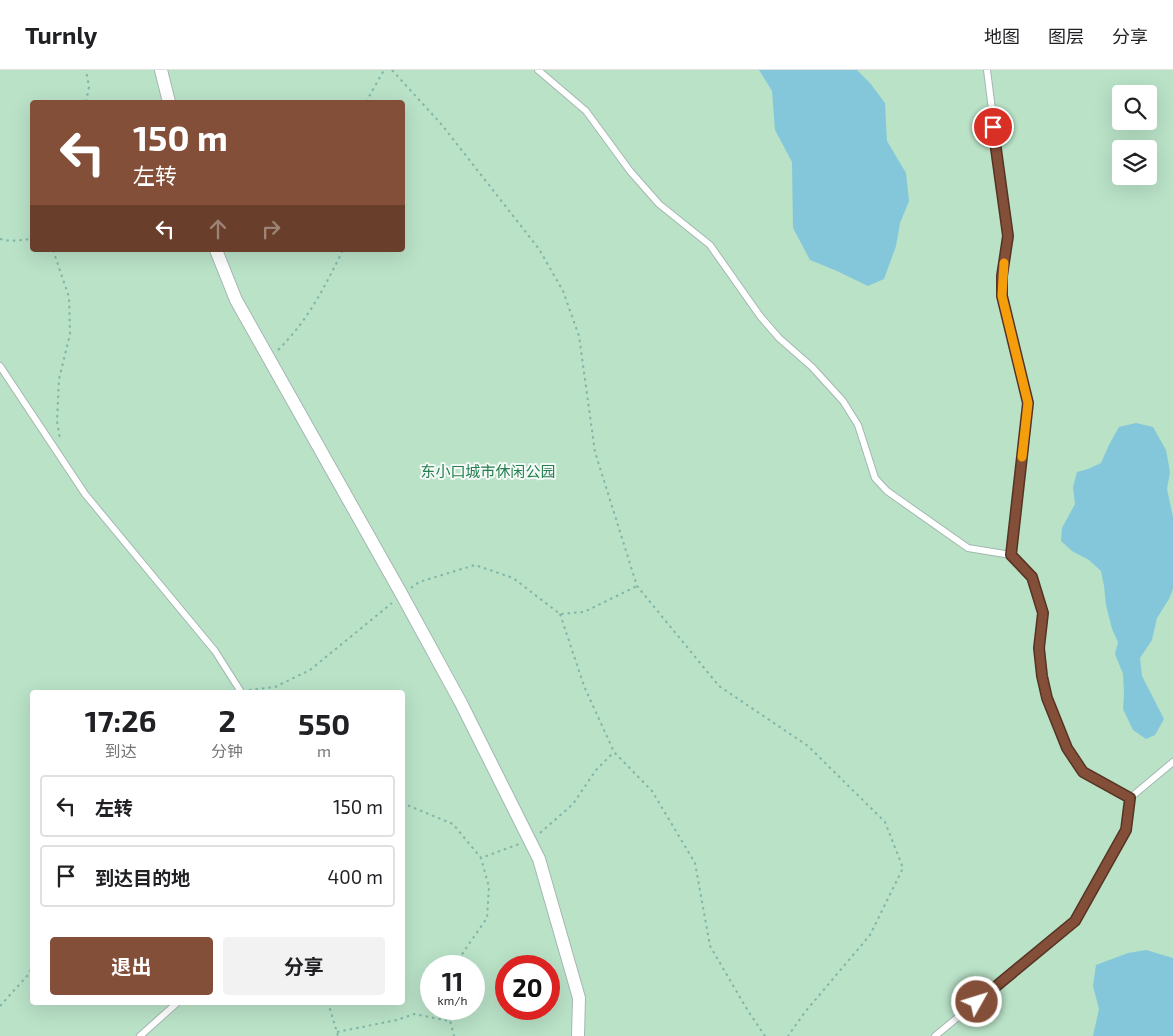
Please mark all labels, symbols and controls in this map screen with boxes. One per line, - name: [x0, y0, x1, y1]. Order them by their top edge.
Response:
- text: Turnly: [25, 20, 97, 49]
- text: 地图: [984, 25, 1020, 47]
- text: 图层: [1048, 25, 1084, 47]
- text: 分享: [1112, 25, 1148, 47]
- map controls: [1112, 85, 1157, 185]
- button: search: [1112, 85, 1157, 130]
- pin: [972, 106, 1014, 148]
- icon: arrive: [979, 113, 1007, 141]
- text: 150 m: [133, 116, 228, 158]
- icon: left: [50, 120, 115, 185]
- button: layers: [1112, 140, 1157, 185]
- text: 左转: [133, 162, 177, 188]
- icon: left: [151, 215, 179, 243]
- icon: ahead: [204, 215, 232, 243]
- icon: right: [257, 215, 285, 243]
- park label: 东小口城市休闲公园: [420, 462, 556, 480]
- text: 17:26: [85, 702, 156, 738]
- text: 2: [219, 702, 236, 738]
- text: 550: [298, 705, 350, 741]
- text: 到达: [105, 741, 137, 760]
- text: 分钟: [211, 741, 243, 760]
- text: m: [317, 741, 331, 760]
- icon: left: [52, 792, 80, 820]
- text: 150 m: [333, 795, 383, 818]
- text: 左转: [95, 796, 133, 819]
- icon: arrive: [52, 862, 80, 890]
- text: 400 m: [328, 865, 383, 888]
- text: 到达目的地: [95, 866, 190, 889]
- button: 退出: [50, 937, 213, 995]
- button: 分享: [223, 937, 385, 995]
- speed limit sign: 20: [495, 955, 560, 1020]
- text: 11: [442, 966, 463, 996]
- position arrow: [950, 975, 1002, 1027]
- text: km/h: [438, 993, 467, 1007]

